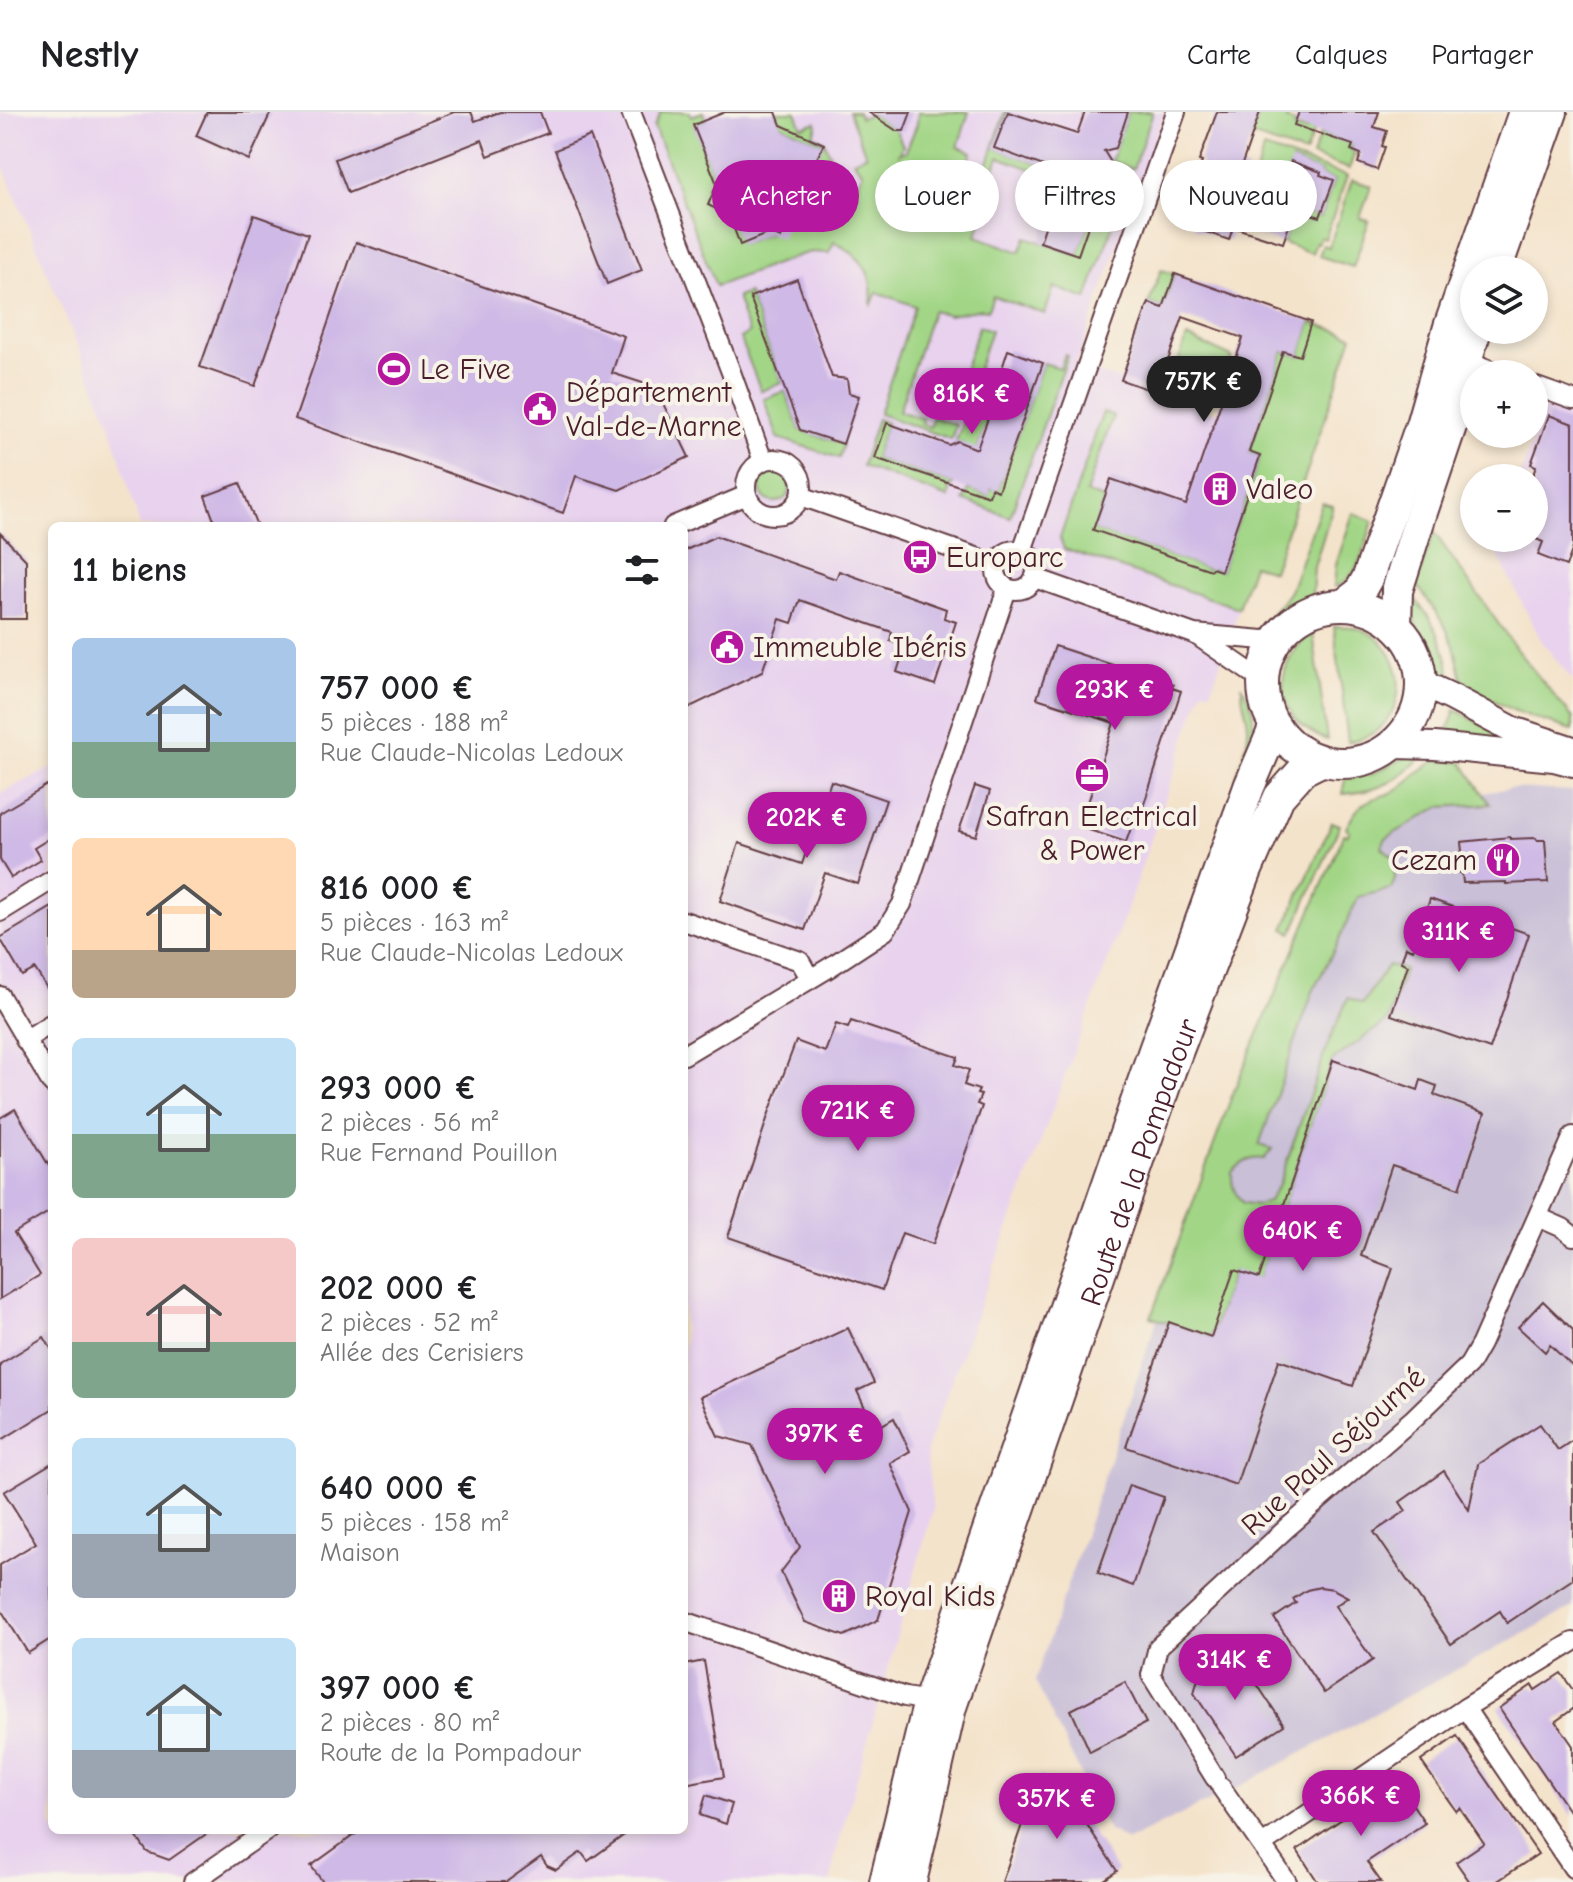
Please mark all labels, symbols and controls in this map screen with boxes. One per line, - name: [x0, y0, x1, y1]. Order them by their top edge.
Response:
- text: Nestly: [40, 33, 138, 77]
- text: Carte: [1187, 39, 1251, 71]
- text: Calques: [1295, 39, 1387, 71]
- text: Partager: [1431, 39, 1533, 71]
- chip: Acheter: [712, 160, 859, 232]
- chip: Louer: [875, 160, 999, 232]
- chip: Filtres: [1015, 160, 1144, 232]
- chip: Nouveau: [1160, 160, 1317, 232]
- map controls: [1460, 256, 1548, 552]
- button: layers: [1460, 256, 1548, 344]
- sports icon: Le Five: [375, 350, 413, 388]
- place label: Le Five: [420, 352, 511, 387]
- pin: 757K €: [1139, 356, 1269, 424]
- button: +: [1460, 360, 1548, 448]
- text: 757K €: [1164, 367, 1244, 397]
- pin: 816K €: [907, 368, 1037, 436]
- place label: Département Val-de-Marne: [566, 375, 742, 444]
- text: 816K €: [933, 379, 1011, 409]
- public building icon: Département Val-de-Marne: [521, 390, 559, 428]
- button: −: [1460, 464, 1548, 552]
- building icon: Valeo: [1201, 470, 1239, 508]
- place label: Valeo: [1246, 472, 1313, 507]
- bus stop icon: Europarc: [901, 538, 939, 576]
- place label: Europarc: [946, 540, 1064, 575]
- icon: filters: [620, 548, 664, 592]
- text: 11 biens: [72, 550, 187, 590]
- public building icon: Immeuble Ibéris: [708, 628, 746, 666]
- place label: Immeuble Ibéris: [753, 630, 966, 665]
- pin: 293K €: [1050, 664, 1180, 732]
- text: 757 000 €: [320, 668, 475, 708]
- icon: home: [136, 670, 232, 766]
- text: 293K €: [1074, 675, 1156, 705]
- text: 5 pièces · 188 m²: [320, 708, 508, 738]
- text: Rue Claude-Nicolas Ledoux: [320, 738, 623, 768]
- office icon: Safran Electrical & Power: [1073, 756, 1111, 794]
- pin: 202K €: [742, 792, 872, 860]
- place label: Safran Electrical & Power: [986, 799, 1198, 868]
- text: 202K €: [766, 803, 848, 833]
- restaurant icon: Cezam: [1484, 841, 1522, 879]
- place label: Cezam: [1391, 843, 1477, 878]
- text: 816 000 €: [320, 868, 475, 908]
- icon: home: [136, 870, 232, 966]
- pin: 311K €: [1394, 906, 1524, 974]
- text: 5 pièces · 163 m²: [320, 908, 508, 938]
- text: 311K €: [1421, 917, 1497, 947]
- text: Rue Claude-Nicolas Ledoux: [320, 938, 623, 968]
- street label: Route de la Pompadour: [1074, 1014, 1206, 1310]
- text: 293 000 €: [320, 1068, 477, 1108]
- icon: home: [136, 1070, 232, 1166]
- pin: 721K €: [793, 1085, 923, 1153]
- text: 721K €: [820, 1096, 896, 1126]
- text: 2 pièces · 56 m²: [320, 1108, 498, 1138]
- text: Rue Fernand Pouillon: [320, 1138, 558, 1168]
- pin: 640K €: [1238, 1205, 1368, 1273]
- text: 640K €: [1262, 1216, 1344, 1246]
- text: 202 000 €: [320, 1268, 479, 1308]
- icon: home: [136, 1270, 232, 1366]
- text: 2 pièces · 52 m²: [320, 1308, 498, 1338]
- text: Allée des Cerisiers: [320, 1338, 524, 1368]
- street label: Rue Paul Séjourné: [1234, 1360, 1432, 1543]
- pin: 397K €: [760, 1408, 890, 1476]
- text: 397K €: [785, 1419, 865, 1449]
- text: 640 000 €: [320, 1468, 479, 1508]
- icon: home: [136, 1470, 232, 1566]
- text: 5 pièces · 158 m²: [320, 1508, 508, 1538]
- text: Maison: [320, 1538, 400, 1568]
- building icon: Royal Kids: [820, 1577, 858, 1615]
- place label: Royal Kids: [865, 1579, 995, 1614]
- pin: 314K €: [1170, 1634, 1300, 1702]
- text: 314K €: [1197, 1645, 1273, 1675]
- text: 397 000 €: [320, 1668, 476, 1708]
- icon: home: [136, 1670, 232, 1766]
- text: 2 pièces · 80 m²: [320, 1708, 499, 1738]
- text: Route de la Pompadour: [320, 1738, 581, 1768]
- pin: 366K €: [1296, 1770, 1426, 1838]
- pin: 357K €: [992, 1773, 1122, 1841]
- text: 366K €: [1320, 1781, 1402, 1811]
- text: 357K €: [1017, 1784, 1097, 1814]

